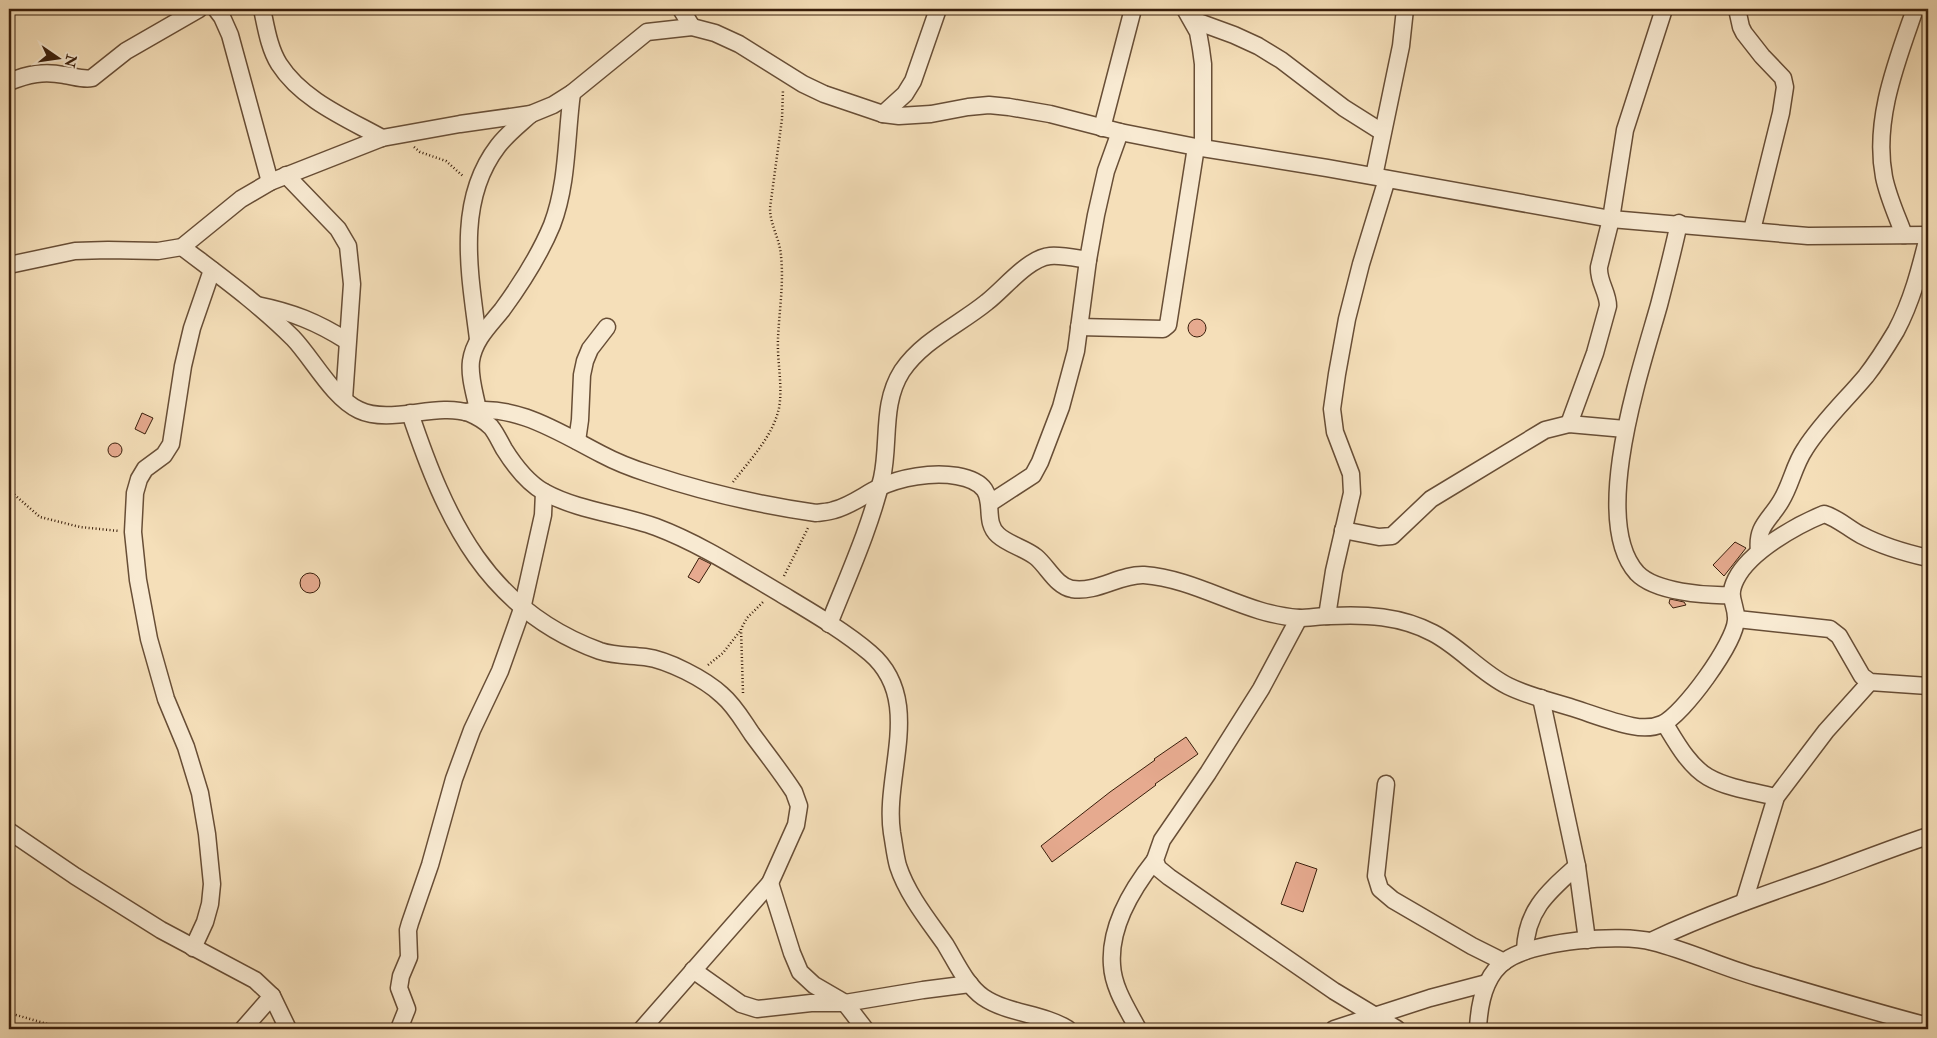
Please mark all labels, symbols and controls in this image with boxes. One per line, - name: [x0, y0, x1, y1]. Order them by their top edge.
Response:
- north arrow: [32, 32, 82, 82]
- text: N: [60, 52, 80, 69]

